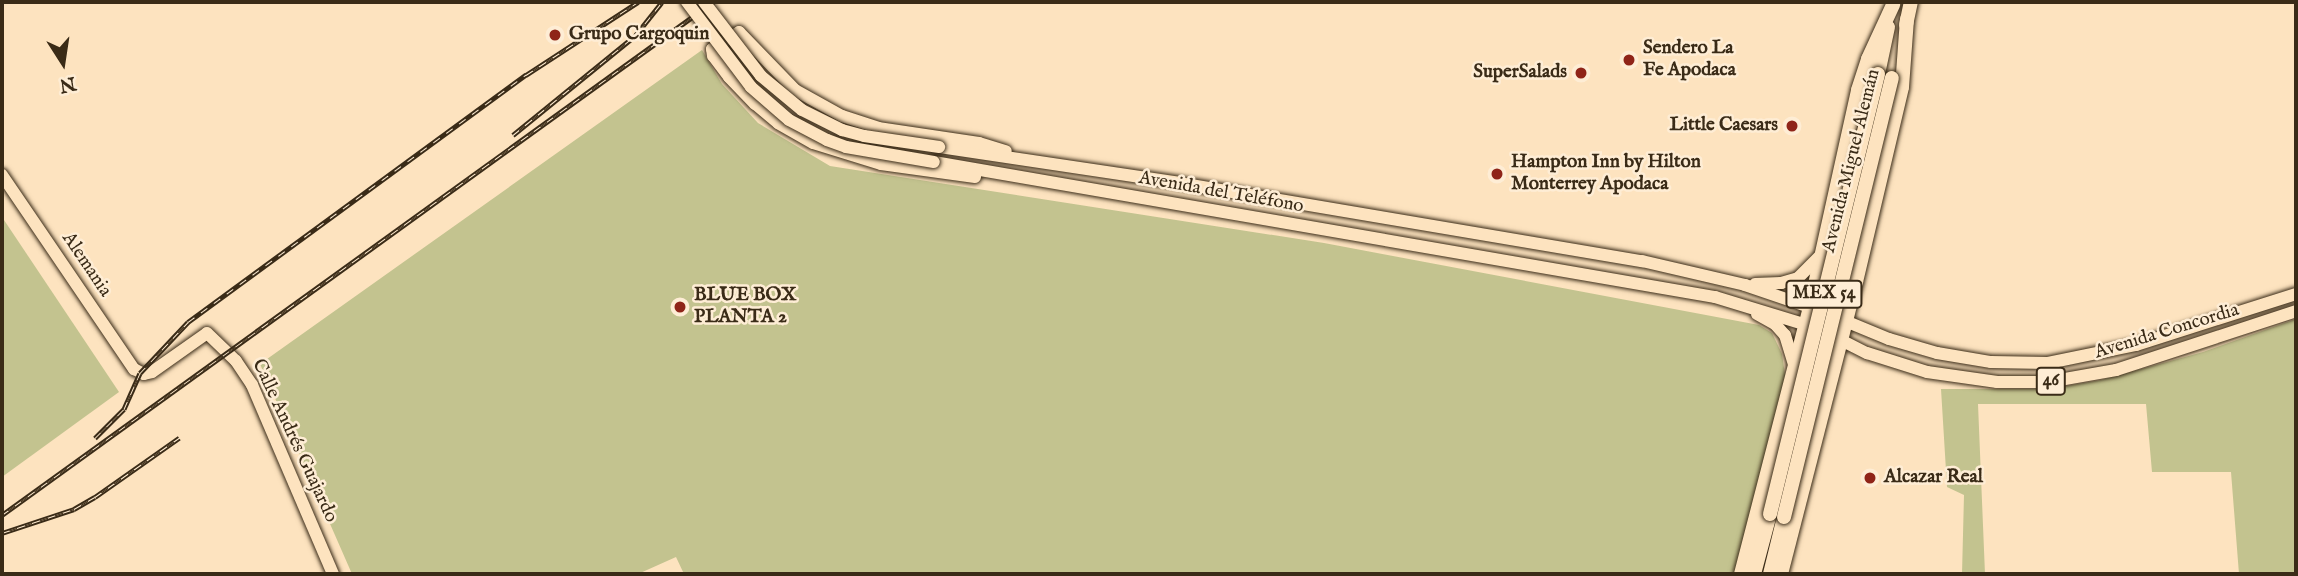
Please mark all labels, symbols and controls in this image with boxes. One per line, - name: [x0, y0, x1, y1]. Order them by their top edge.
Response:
- place label: Grupo Cargoquin: [569, 24, 709, 46]
- marker: Grupo Cargoquin: [547, 27, 563, 43]
- north arrow: [28, 28, 98, 98]
- place label: Sendero La Fe Apodaca: [1643, 38, 1736, 82]
- marker: Sendero La Fe Apodaca: [1621, 52, 1637, 68]
- place label: SuperSalads: [1473, 62, 1567, 84]
- marker: SuperSalads: [1573, 65, 1589, 81]
- street label: Avenida Miguel Alemán: [1818, 67, 1886, 255]
- text: N: [57, 70, 78, 97]
- place label: Little Caesars: [1669, 115, 1778, 137]
- marker: Little Caesars: [1784, 118, 1800, 134]
- place label: Hampton Inn by Hilton Monterrey Apodaca: [1511, 152, 1701, 196]
- marker: Hampton Inn by Hilton Monterrey Apodaca: [1489, 166, 1505, 182]
- street label: Avenida del Teléfono: [1137, 167, 1305, 219]
- street label: Alemania: [56, 228, 116, 302]
- road number: MEX 54: [1784, 280, 1864, 308]
- place label: BLUE BOX PLANTA 2: [694, 285, 796, 329]
- marker: BLUE BOX PLANTA 2: [672, 299, 688, 315]
- street label: Avenida Concordia: [2092, 299, 2242, 365]
- street label: Calle Andrés Guajardo: [246, 356, 342, 526]
- road number: 46: [2035, 366, 2067, 396]
- place label: Alcazar Real: [1884, 467, 1983, 489]
- marker: Alcazar Real: [1862, 470, 1878, 486]

